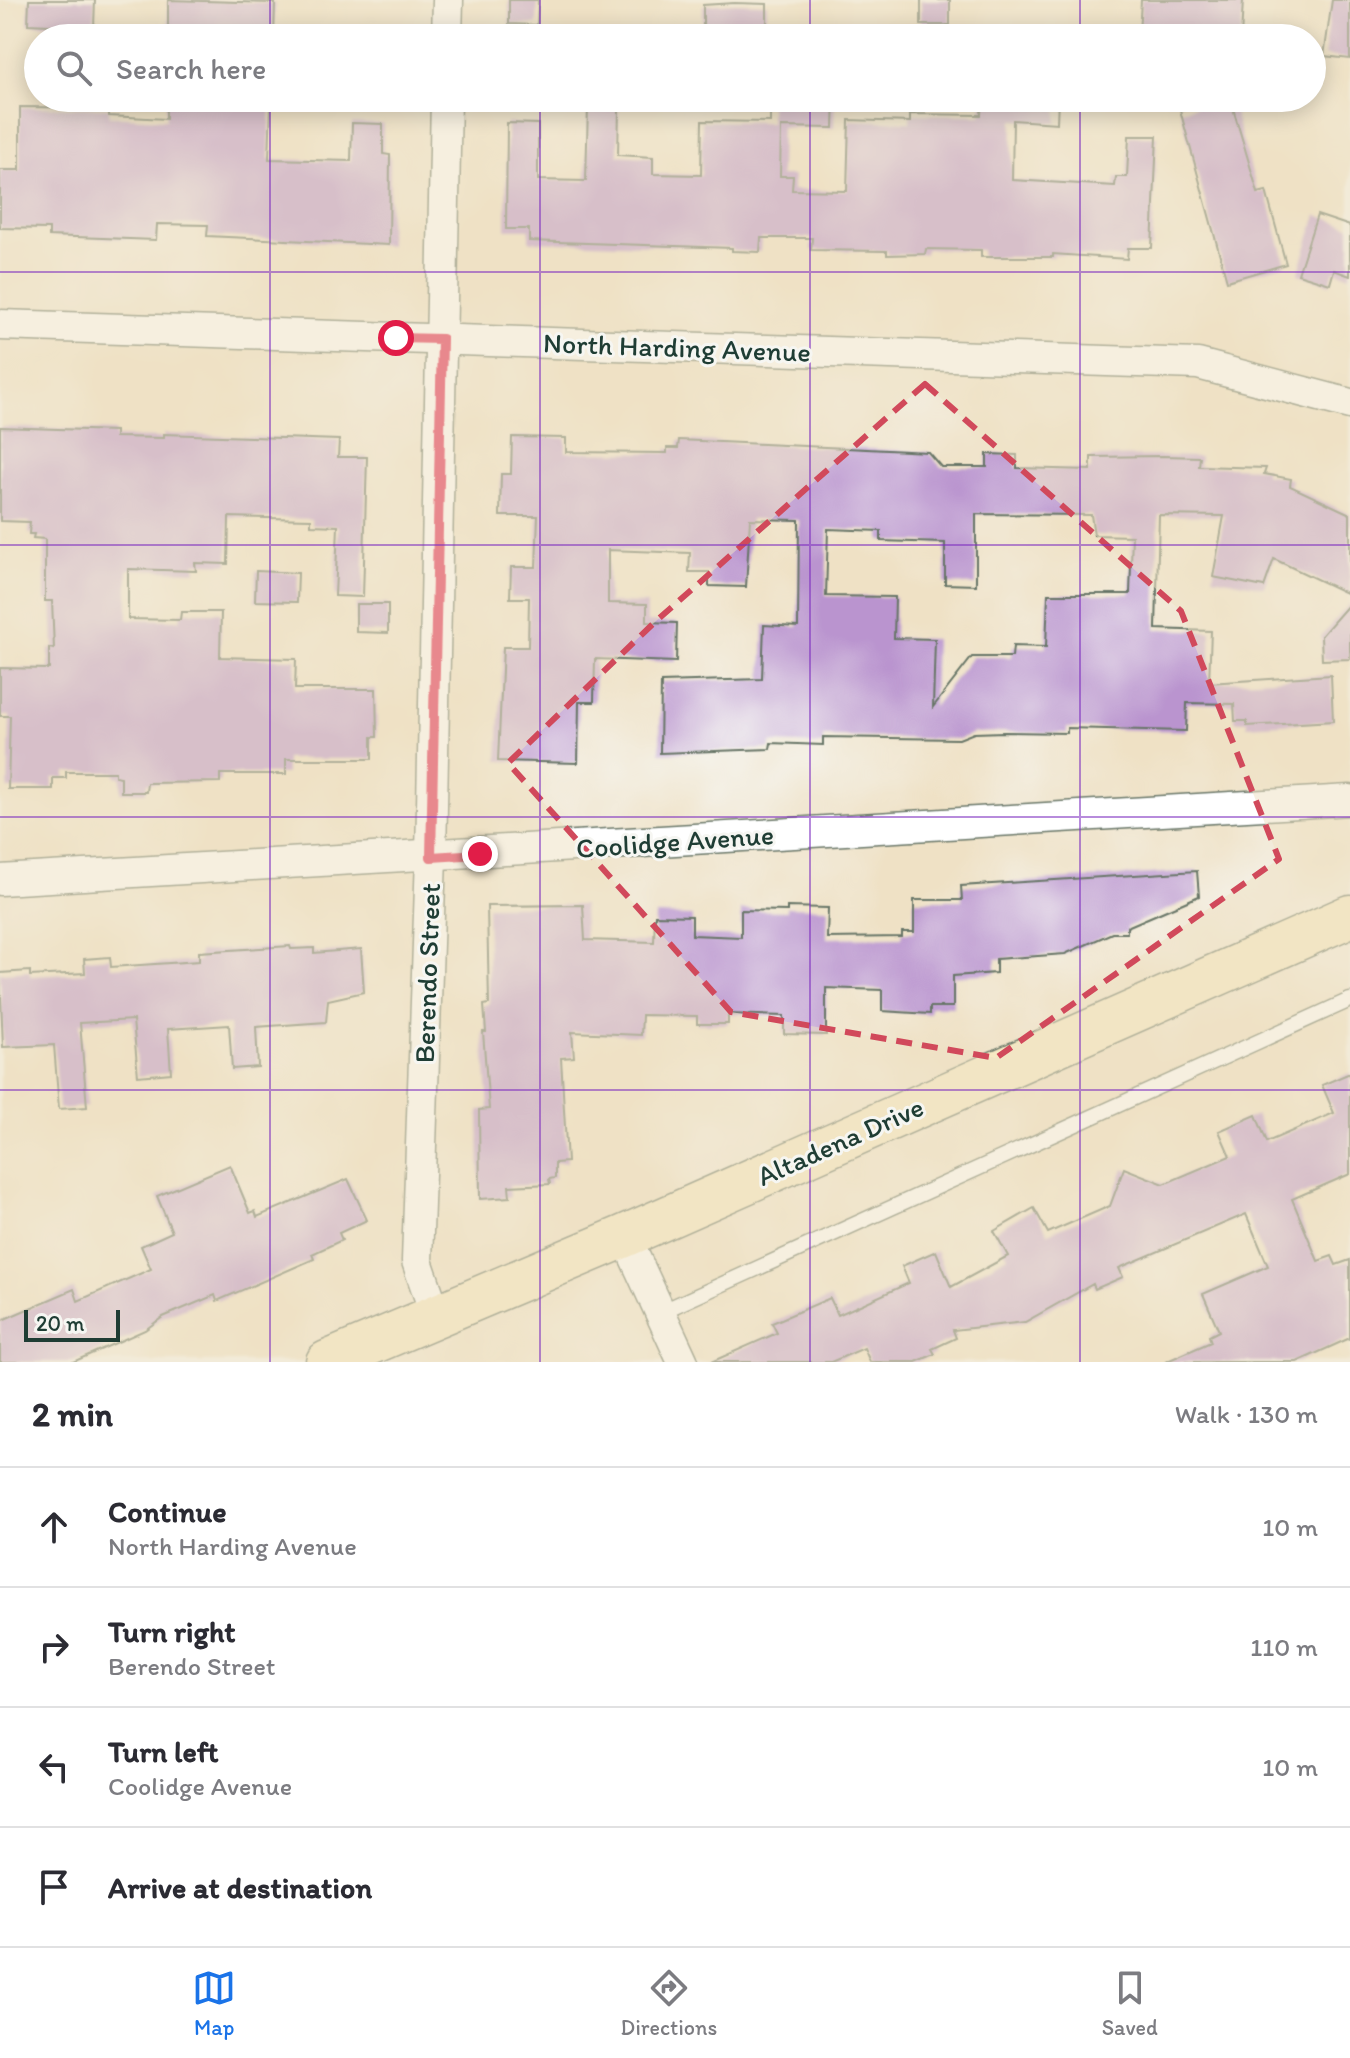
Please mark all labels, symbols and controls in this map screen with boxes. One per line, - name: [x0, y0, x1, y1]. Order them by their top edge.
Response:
- search box: [24, 24, 1326, 112]
- icon: search: [52, 46, 96, 90]
- text: Search here: [116, 50, 266, 87]
- route start: [378, 320, 414, 356]
- street label: North Harding Avenue: [543, 325, 811, 369]
- street label: Coolidge Avenue: [575, 817, 775, 865]
- route end: [462, 836, 498, 872]
- street label: Berendo Street: [407, 882, 447, 1064]
- street label: Altadena Drive: [751, 1089, 929, 1193]
- scale bar: [24, 1306, 120, 1342]
- text: 20 m: [36, 1310, 85, 1337]
- text: 2 min: [32, 1394, 113, 1435]
- text: Walk · 130 m: [1175, 1398, 1318, 1430]
- text: Continue: [108, 1493, 227, 1530]
- icon: ahead: [32, 1505, 76, 1549]
- text: 10 m: [1262, 1511, 1318, 1543]
- text: North Harding Avenue: [108, 1530, 357, 1562]
- text: Turn right: [108, 1613, 236, 1650]
- icon: right: [32, 1625, 76, 1669]
- text: 110 m: [1250, 1631, 1318, 1663]
- text: Berendo Street: [108, 1650, 276, 1682]
- text: Turn left: [108, 1733, 219, 1770]
- icon: left: [32, 1745, 76, 1789]
- text: 10 m: [1262, 1751, 1318, 1783]
- text: Coolidge Avenue: [108, 1770, 292, 1802]
- icon: arrive: [32, 1865, 76, 1909]
- text: Arrive at destination: [108, 1869, 372, 1906]
- tab: Map: [192, 1966, 236, 2041]
- tab: Directions: [621, 1966, 717, 2041]
- tab: Saved: [1102, 1966, 1158, 2041]

